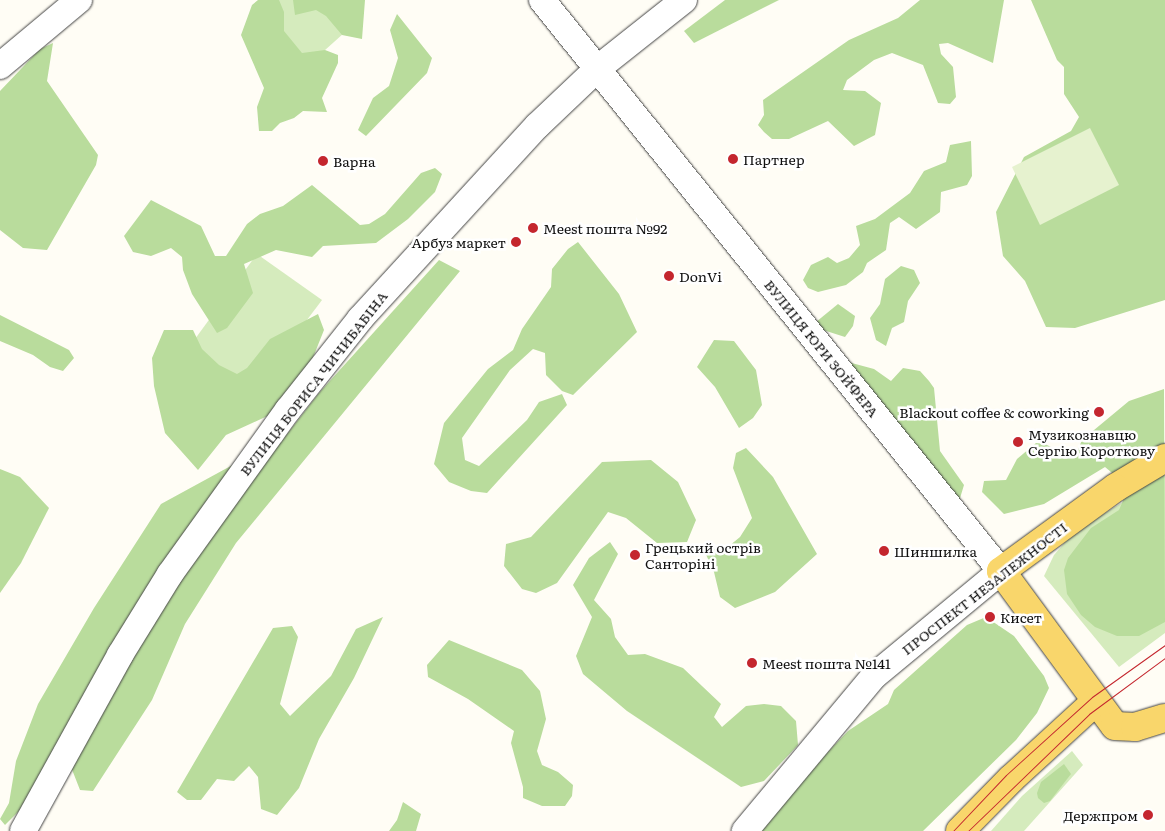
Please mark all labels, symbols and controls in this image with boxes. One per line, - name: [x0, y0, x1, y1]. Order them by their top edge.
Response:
- place label: Партнер: [743, 151, 805, 167]
- place label: Варна: [333, 153, 376, 169]
- marker: Партнер: [727, 153, 739, 165]
- marker: Варна: [317, 155, 329, 167]
- place label: Meest пошта №92: [543, 220, 667, 236]
- marker: Meest пошта №92: [527, 222, 539, 234]
- place label: Арбуз маркет: [412, 234, 506, 250]
- marker: Арбуз маркет: [510, 236, 522, 248]
- place label: DonVi: [679, 268, 722, 284]
- marker: DonVi: [663, 270, 675, 282]
- street label: ВУЛИЦЯ ЮРИ ЗОЙФЕРА: [761, 276, 883, 420]
- street label: ВУЛИЦЯ БОРИСА ЧИЧИБАБІНА: [236, 288, 390, 478]
- place label: Blackout coffee & coworking: [899, 404, 1089, 420]
- marker: Blackout coffee & coworking: [1093, 406, 1105, 418]
- place label: Музикознавцю Сергію Короткову: [1028, 426, 1155, 458]
- marker: Музикознавцю Сергію Короткову: [1012, 436, 1024, 448]
- street label: ПРОСПЕКТ НЕЗАЛЕЖНОСТІ: [898, 518, 1070, 658]
- place label: Грецький острів Санторіні: [645, 539, 761, 572]
- place label: Шиншилка: [894, 543, 977, 559]
- marker: Шиншилка: [878, 545, 890, 557]
- marker: Грецький острів Санторіні: [629, 549, 641, 561]
- place label: Кисет: [1000, 609, 1042, 625]
- marker: Кисет: [984, 611, 996, 623]
- place label: Meest пошта №141: [762, 655, 891, 671]
- marker: Meest пошта №141: [746, 657, 758, 669]
- place label: Держпром: [1063, 807, 1138, 823]
- marker: Держпром: [1142, 809, 1154, 821]

